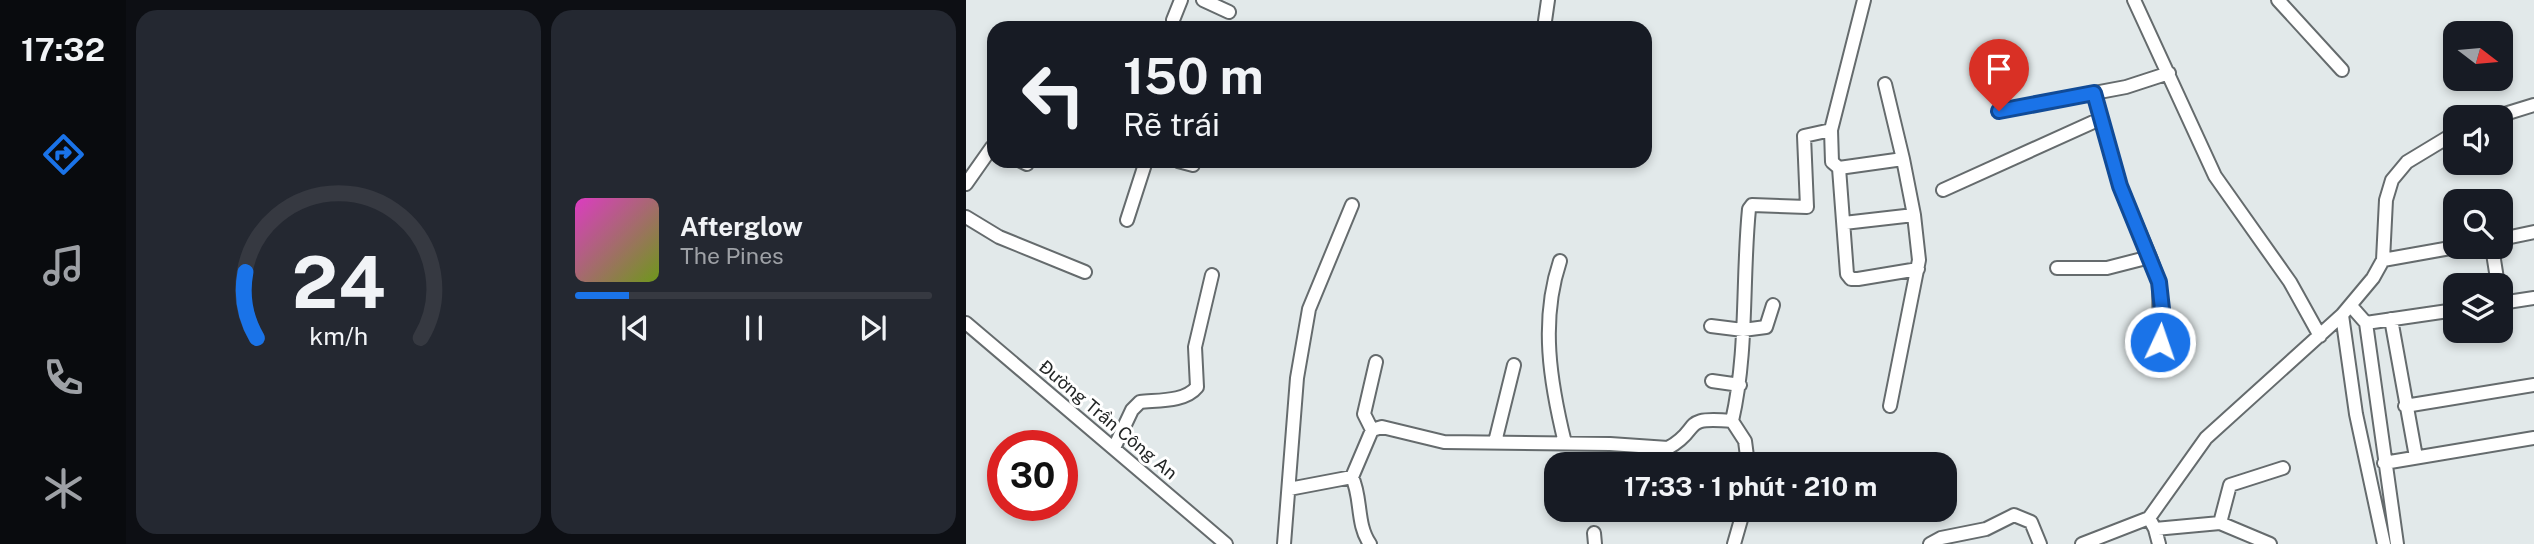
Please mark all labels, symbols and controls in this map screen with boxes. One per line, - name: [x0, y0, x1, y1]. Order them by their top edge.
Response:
- north arrow: [2443, 21, 2513, 91]
- map controls: [2443, 21, 2513, 343]
- text: 17:32: [21, 31, 105, 68]
- pin: [1969, 39, 2029, 111]
- text: 150 m: [1123, 47, 1264, 105]
- icon: left: [1008, 49, 1099, 140]
- icon: arrive: [1980, 50, 2018, 88]
- button: sound: [2443, 105, 2513, 175]
- text: Rẽ trái: [1123, 106, 1220, 143]
- icon: directions: [39, 130, 88, 179]
- button: search: [2443, 189, 2513, 259]
- text: Afterglow: [680, 211, 803, 242]
- text: 24: [292, 239, 385, 324]
- icon: music: [39, 241, 88, 290]
- text: The Pines: [680, 242, 784, 269]
- button: layers: [2443, 273, 2513, 343]
- position arrow: [2123, 305, 2197, 379]
- icon: previous: [616, 309, 654, 347]
- icon: pause: [735, 309, 773, 347]
- icon: next: [854, 309, 892, 347]
- text: km/h: [309, 321, 368, 351]
- icon: phone: [39, 353, 88, 402]
- street label: Đường Trần Công An: [1035, 356, 1182, 484]
- speed limit sign: 30: [987, 430, 1078, 521]
- icon: climate: [39, 464, 88, 513]
- text: 17:33 · 1 phút · 210 m: [1624, 471, 1877, 502]

